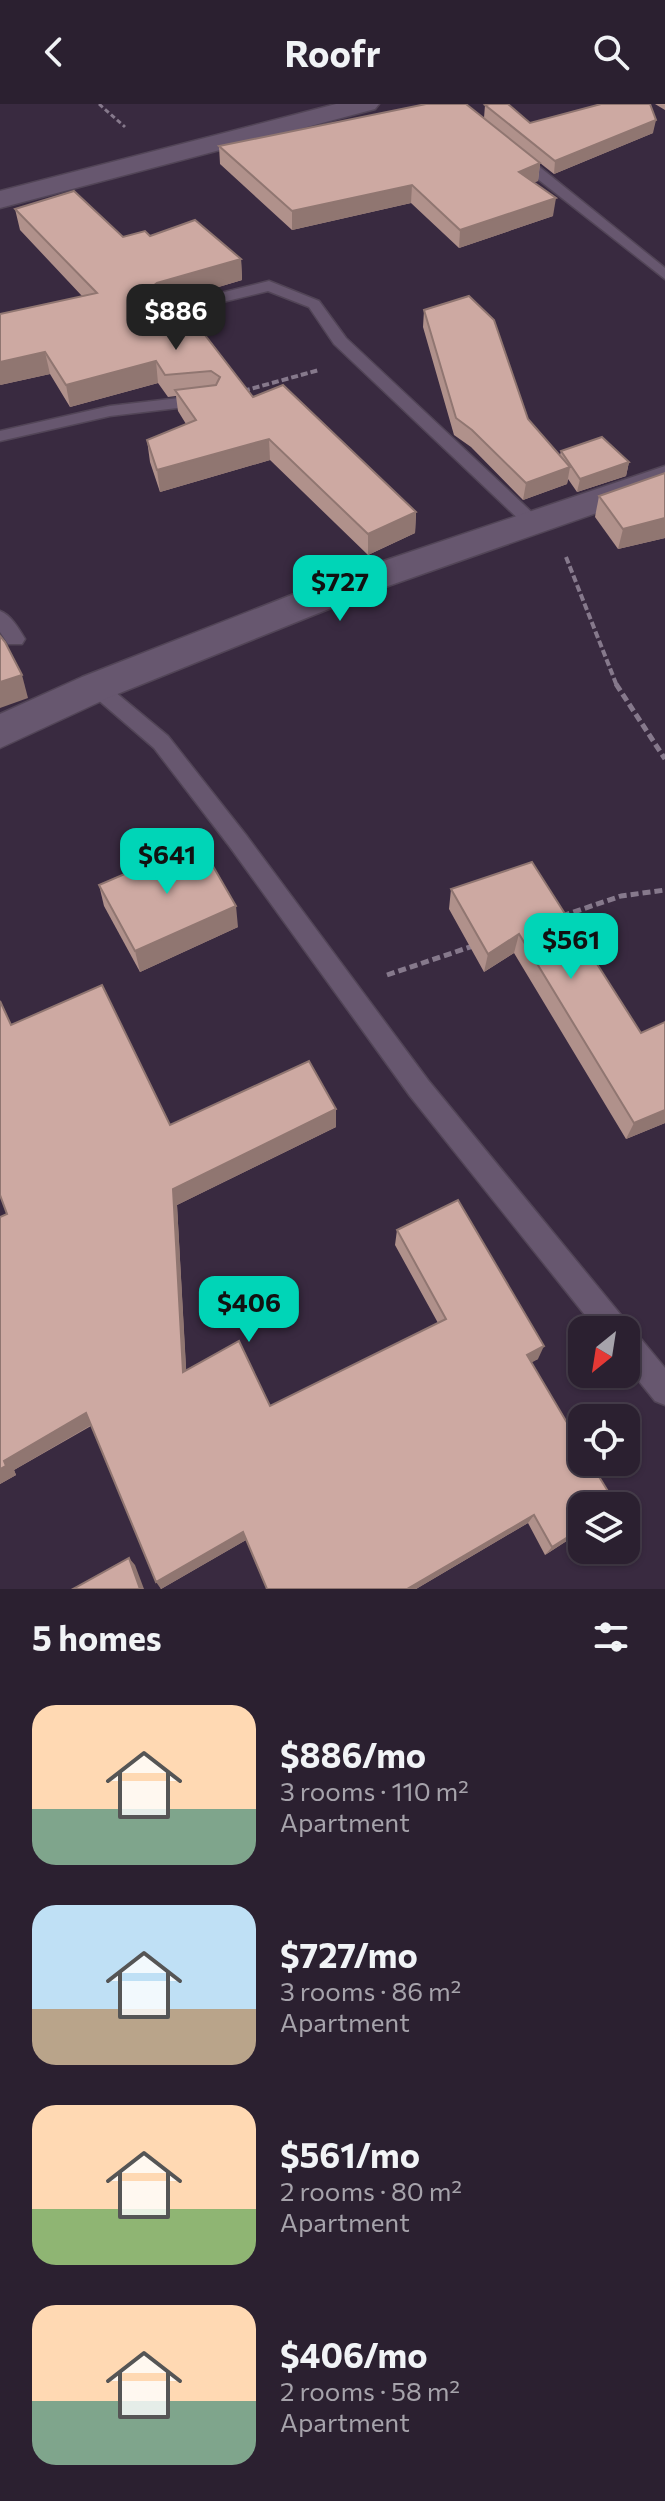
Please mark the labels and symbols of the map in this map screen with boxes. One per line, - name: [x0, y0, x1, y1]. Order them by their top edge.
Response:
- pin: $886: [129, 284, 223, 352]
- pin: $727: [293, 555, 387, 623]
- pin: $641: [120, 828, 214, 896]
- pin: $561: [524, 913, 618, 981]
- pin: $406: [202, 1276, 296, 1344]
- north arrow: [568, 1316, 640, 1388]

